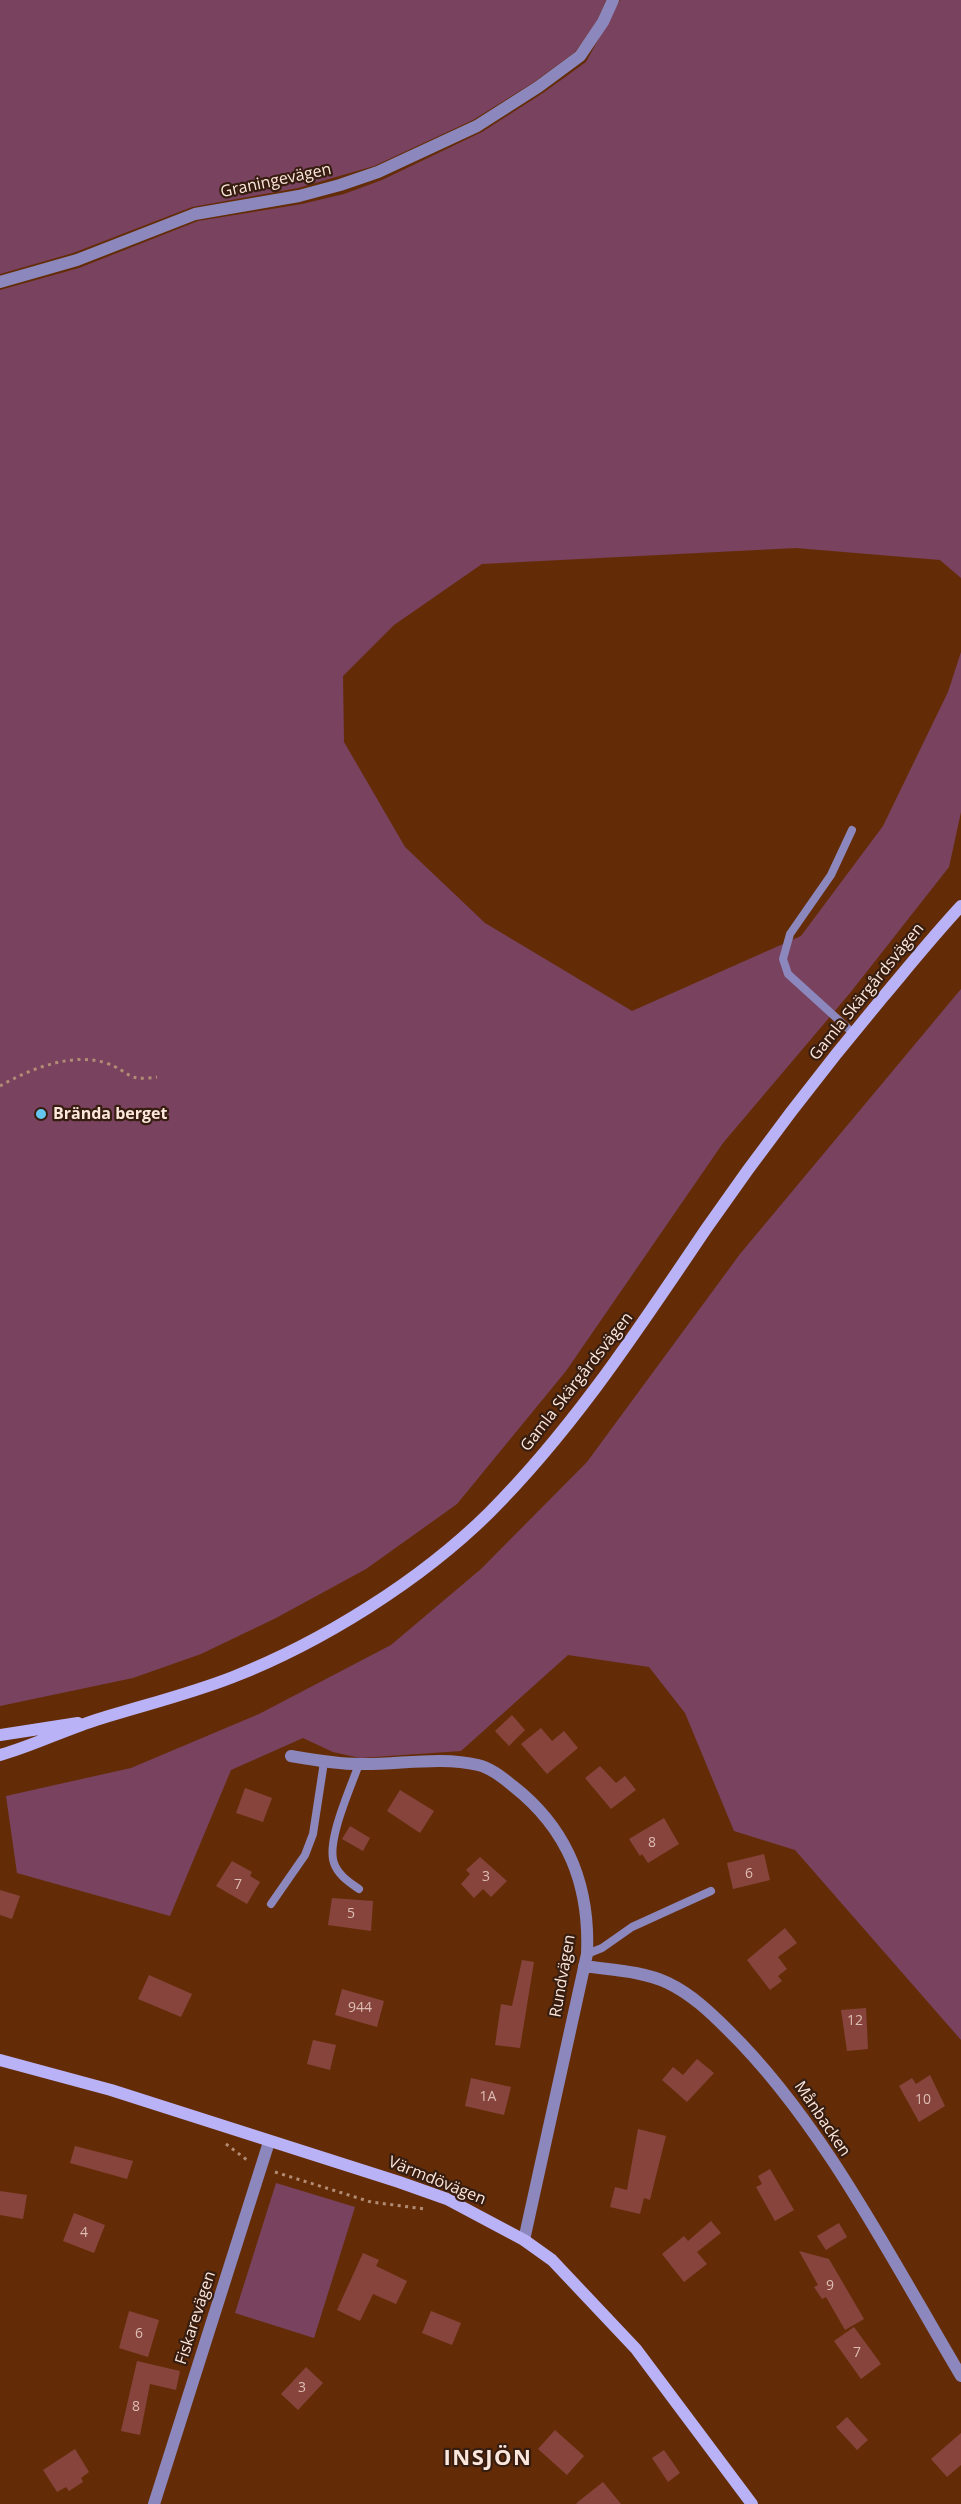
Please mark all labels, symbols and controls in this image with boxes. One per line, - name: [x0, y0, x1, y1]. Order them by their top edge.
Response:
- street label: Graningevägen: [219, 160, 333, 202]
- street label: Gamla Skärgårdsvägen: [806, 920, 928, 1064]
- place label: Brända berget: [53, 1104, 167, 1124]
- marker: Brända berget: [34, 1107, 48, 1121]
- street label: Gamla Skärgårdsvägen: [517, 1309, 637, 1455]
- house number: 8: [648, 1835, 656, 1851]
- house number: 6: [745, 1866, 753, 1882]
- house number: 3: [482, 1869, 490, 1885]
- house number: 7: [234, 1877, 242, 1893]
- house number: 5: [347, 1906, 355, 1922]
- street label: Rundvägen: [546, 1933, 580, 2019]
- house number: 944: [348, 2000, 372, 2016]
- house number: 12: [847, 2013, 863, 2029]
- street label: Månbacken: [790, 2078, 854, 2160]
- house number: 1A: [480, 2089, 496, 2105]
- house number: 10: [915, 2092, 931, 2108]
- street label: Värmdövägen: [385, 2153, 489, 2209]
- house number: 4: [80, 2225, 88, 2241]
- street label: Fiskarevägen: [172, 2269, 220, 2367]
- house number: 9: [826, 2278, 834, 2294]
- house number: 6: [135, 2326, 143, 2342]
- house number: 7: [853, 2345, 861, 2361]
- house number: 3: [298, 2380, 306, 2396]
- house number: 8: [132, 2399, 140, 2415]
- district label: INSJÖN: [444, 2446, 532, 2472]

